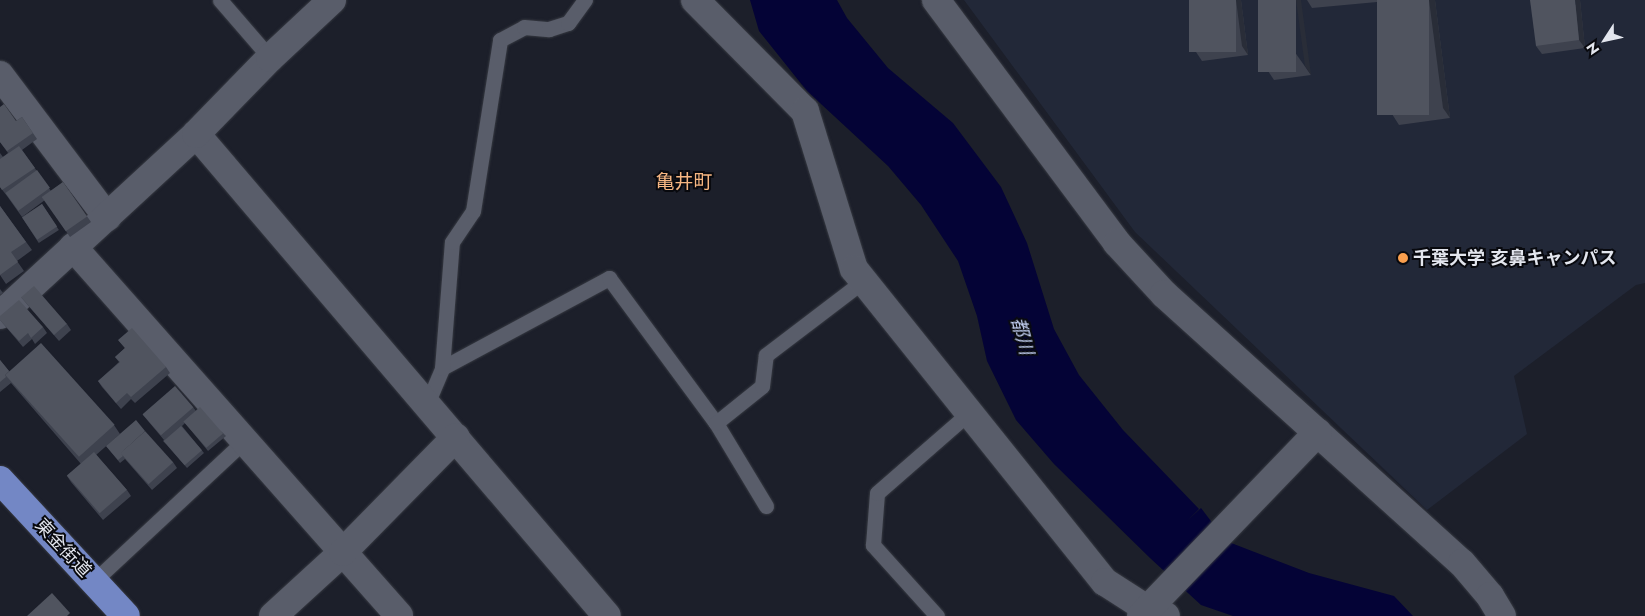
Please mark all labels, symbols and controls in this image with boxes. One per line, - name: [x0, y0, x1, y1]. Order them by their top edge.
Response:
- north arrow: [1580, 15, 1630, 65]
- text: N: [1581, 38, 1604, 59]
- district label: 亀井町: [656, 171, 712, 193]
- place label: 千葉大学 亥鼻キャンパス: [1413, 247, 1616, 269]
- marker: 千葉大学 亥鼻キャンパス: [1397, 252, 1409, 264]
- water label: 都川: [1006, 315, 1038, 357]
- street label: 東金街道: [31, 514, 95, 582]

